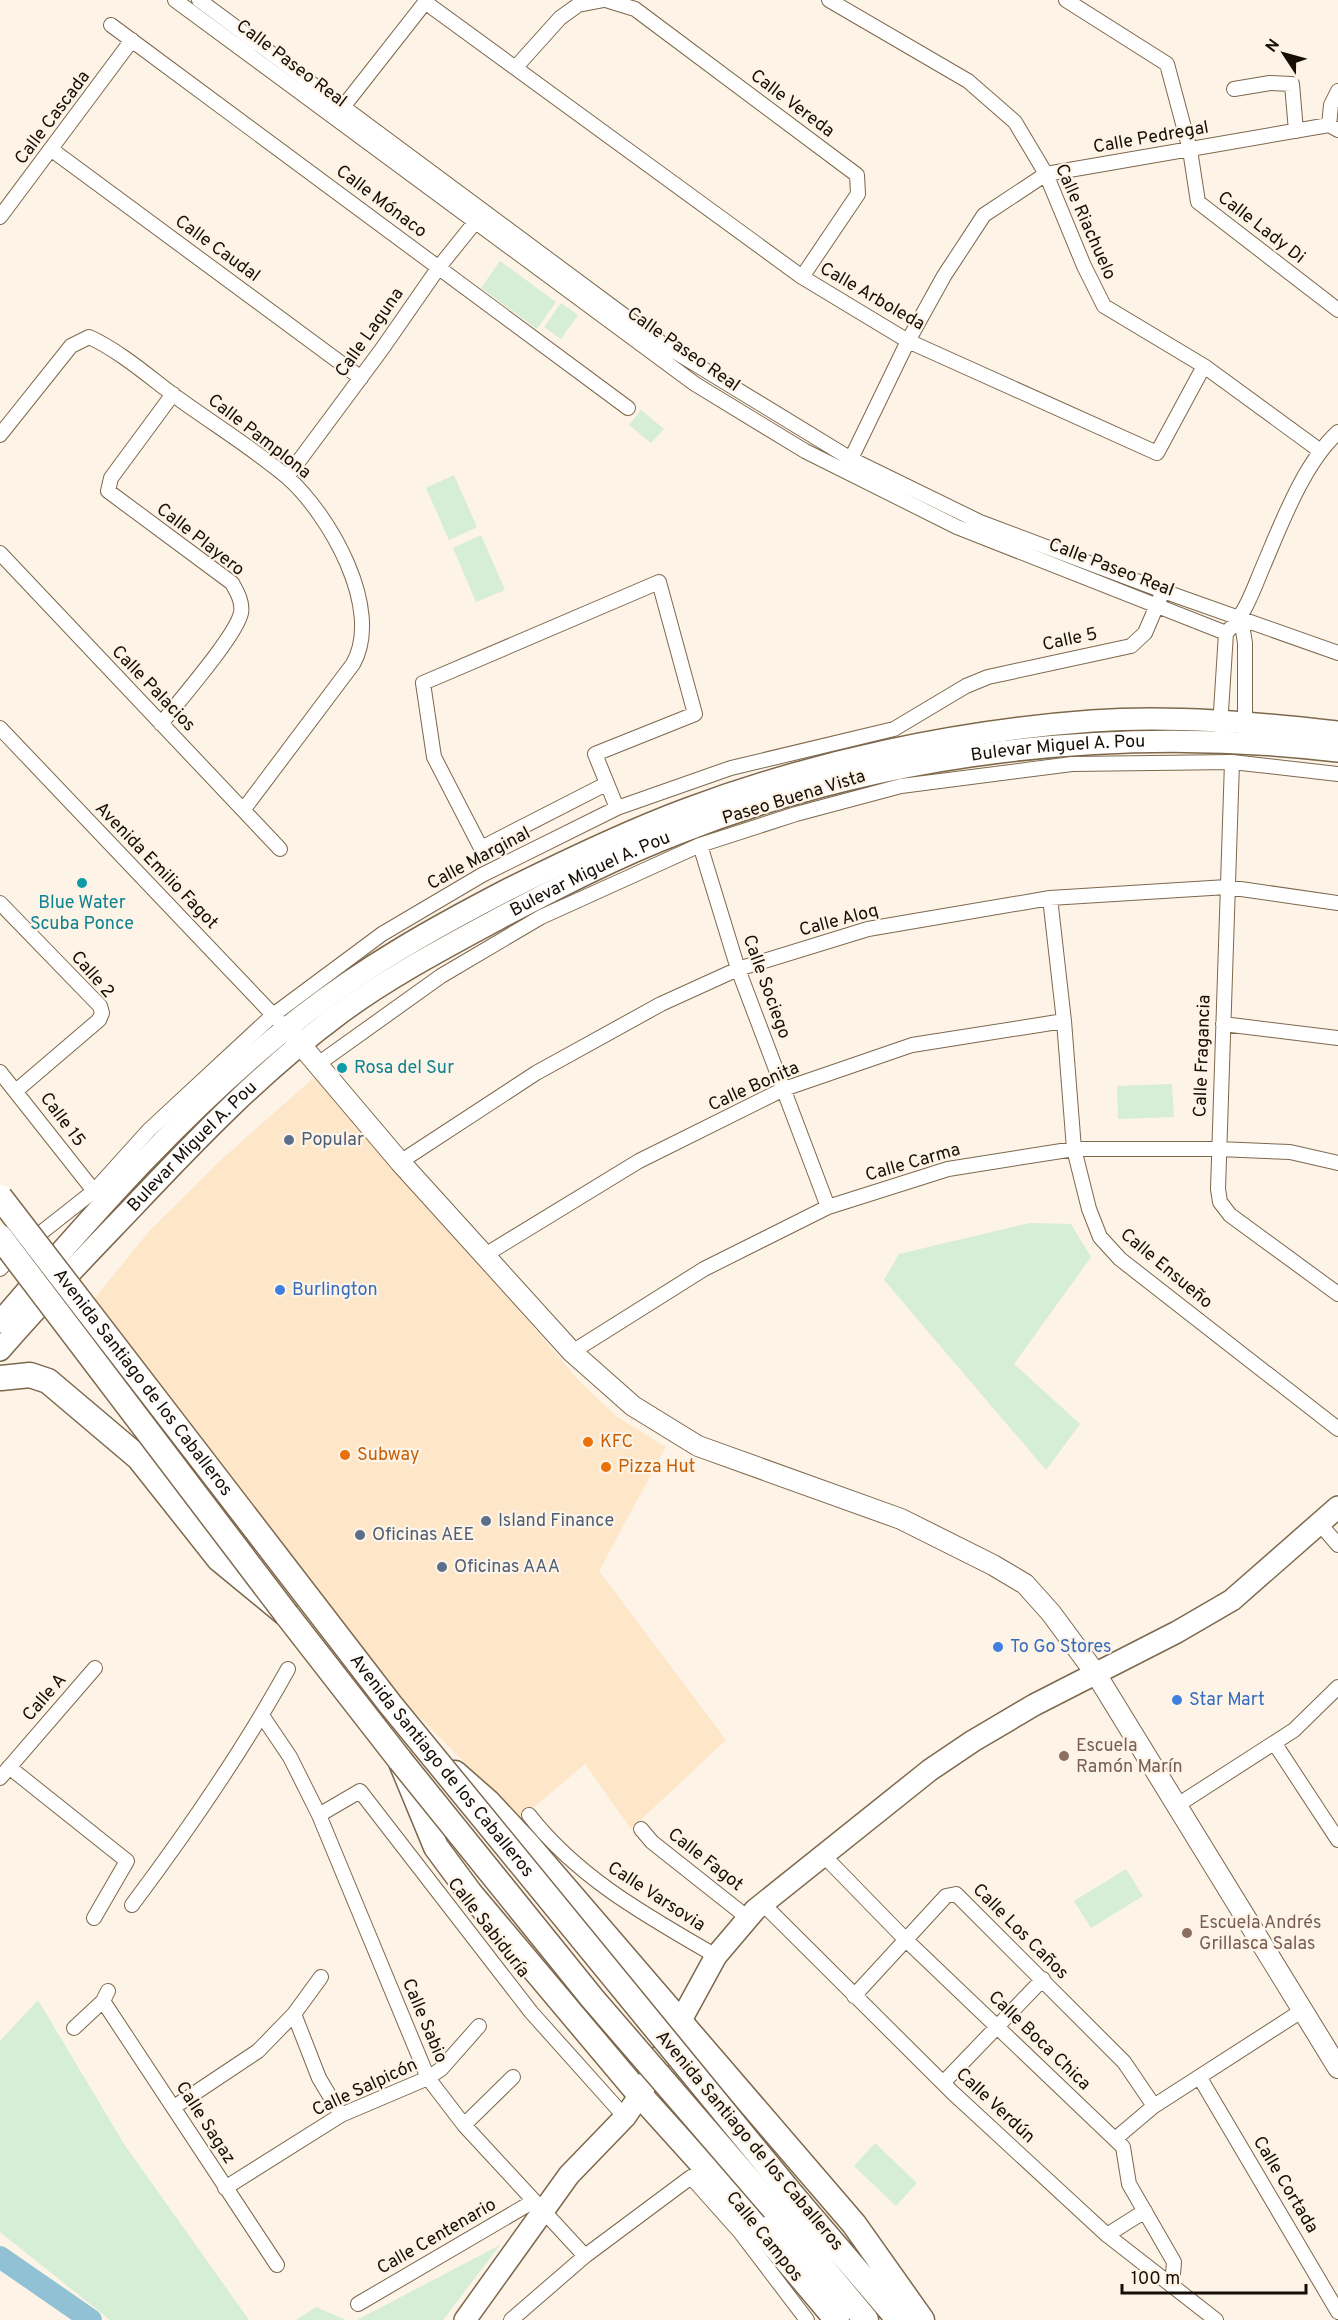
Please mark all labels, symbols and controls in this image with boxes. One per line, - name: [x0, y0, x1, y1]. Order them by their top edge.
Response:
- street label: Calle Paseo Real: [231, 15, 351, 113]
- north arrow: [1254, 24, 1314, 84]
- text: N: [1262, 36, 1285, 57]
- street label: Calle Vereda: [745, 65, 839, 143]
- street label: Calle Cascada: [10, 66, 96, 170]
- street label: Calle Pedregal: [1091, 117, 1211, 159]
- street label: Calle Mónaco: [331, 160, 431, 244]
- street label: Calle Riachuelo: [1049, 161, 1121, 283]
- street label: Calle Lady Di: [1213, 187, 1309, 269]
- street label: Calle Caudal: [170, 210, 264, 288]
- street label: Calle Arboleda: [815, 258, 929, 336]
- street label: Calle Laguna: [331, 284, 409, 382]
- street label: Calle Paseo Real: [622, 303, 744, 397]
- street label: Calle Pamplona: [203, 389, 315, 485]
- street label: Calle Playero: [151, 498, 249, 582]
- street label: Calle Paseo Real: [1045, 533, 1177, 603]
- street label: Calle 5: [1040, 623, 1100, 657]
- street label: Calle Palacios: [106, 641, 200, 737]
- street label: Bulevar Miguel A. Pou: [969, 730, 1146, 767]
- street label: Paseo Buena Vista: [720, 765, 868, 831]
- street label: Avenida Emilio Fagot: [89, 798, 223, 934]
- street label: Calle Marginal: [423, 822, 535, 896]
- street label: Bulevar Miguel A. Pou: [506, 826, 674, 922]
- marker: Blue Water Scuba Ponce: [75, 876, 89, 890]
- place label: Blue Water Scuba Ponce: [30, 892, 134, 936]
- street label: Calle Aloq: [797, 899, 881, 943]
- street label: Calle Sociego: [737, 932, 795, 1042]
- street label: Calle 2: [65, 947, 119, 1003]
- street label: Calle Fragancia: [1189, 994, 1217, 1118]
- place label: Rosa del Sur: [354, 1057, 454, 1080]
- street label: Calle Bonita: [705, 1057, 803, 1117]
- marker: Rosa del Sur: [335, 1061, 349, 1075]
- street label: Bulevar Miguel A. Pou: [123, 1076, 262, 1217]
- street label: Calle 15: [34, 1088, 90, 1152]
- place label: Popular: [301, 1129, 364, 1152]
- marker: Popular: [282, 1133, 296, 1147]
- street label: Calle Carma: [863, 1139, 963, 1187]
- street label: Calle Ensueño: [1115, 1224, 1217, 1314]
- street label: Avenida Santiago de los Caballeros: [48, 1264, 237, 1501]
- place label: Burlington: [292, 1279, 378, 1302]
- marker: Burlington: [273, 1283, 287, 1297]
- place label: KFC: [600, 1431, 633, 1454]
- marker: KFC: [581, 1435, 595, 1449]
- place label: Subway: [357, 1444, 420, 1467]
- marker: Subway: [338, 1448, 352, 1462]
- place label: Pizza Hut: [618, 1456, 695, 1479]
- marker: Pizza Hut: [599, 1460, 613, 1474]
- place label: Island Finance: [498, 1510, 614, 1533]
- marker: Island Finance: [479, 1514, 493, 1528]
- place label: Oficinas AEE: [372, 1524, 474, 1547]
- marker: Oficinas AEE: [353, 1528, 367, 1542]
- place label: Oficinas AAA: [454, 1556, 560, 1579]
- marker: Oficinas AAA: [435, 1560, 449, 1574]
- place label: To Go Stores: [1010, 1636, 1112, 1659]
- marker: To Go Stores: [991, 1640, 1005, 1654]
- street label: Avenida Santiago de los Caballeros: [344, 1649, 539, 1882]
- street label: Calle A: [18, 1669, 72, 1727]
- place label: Star Mart: [1189, 1689, 1265, 1712]
- marker: Star Mart: [1170, 1693, 1184, 1707]
- place label: Escuela Ramón Marín: [1076, 1735, 1183, 1779]
- marker: Escuela Ramón Marín: [1057, 1749, 1071, 1763]
- street label: Calle Fagot: [663, 1823, 747, 1897]
- street label: Calle Varsovia: [603, 1857, 709, 1937]
- street label: Calle Sabiduría: [442, 1873, 534, 1983]
- street label: Calle Los Caños: [967, 1879, 1073, 1985]
- place label: Escuela Andrés Grillasca Salas: [1199, 1912, 1321, 1956]
- marker: Escuela Andrés Grillasca Salas: [1180, 1926, 1194, 1940]
- street label: Calle Sabio: [396, 1975, 452, 2067]
- street label: Calle Boca Chica: [983, 1986, 1095, 2096]
- street label: Avenida Santiago de los Caballeros: [650, 2026, 848, 2256]
- street label: Calle Salpicón: [309, 2054, 421, 2122]
- street label: Calle Verdún: [950, 2063, 1040, 2149]
- street label: Calle Sagaz: [170, 2077, 240, 2169]
- street label: Calle Cortada: [1247, 2132, 1323, 2238]
- street label: Calle Campos: [720, 2187, 808, 2287]
- street label: Calle Centenario: [373, 2194, 501, 2280]
- scale bar: [1122, 2257, 1306, 2295]
- text: 100 m: [1131, 2268, 1180, 2291]

